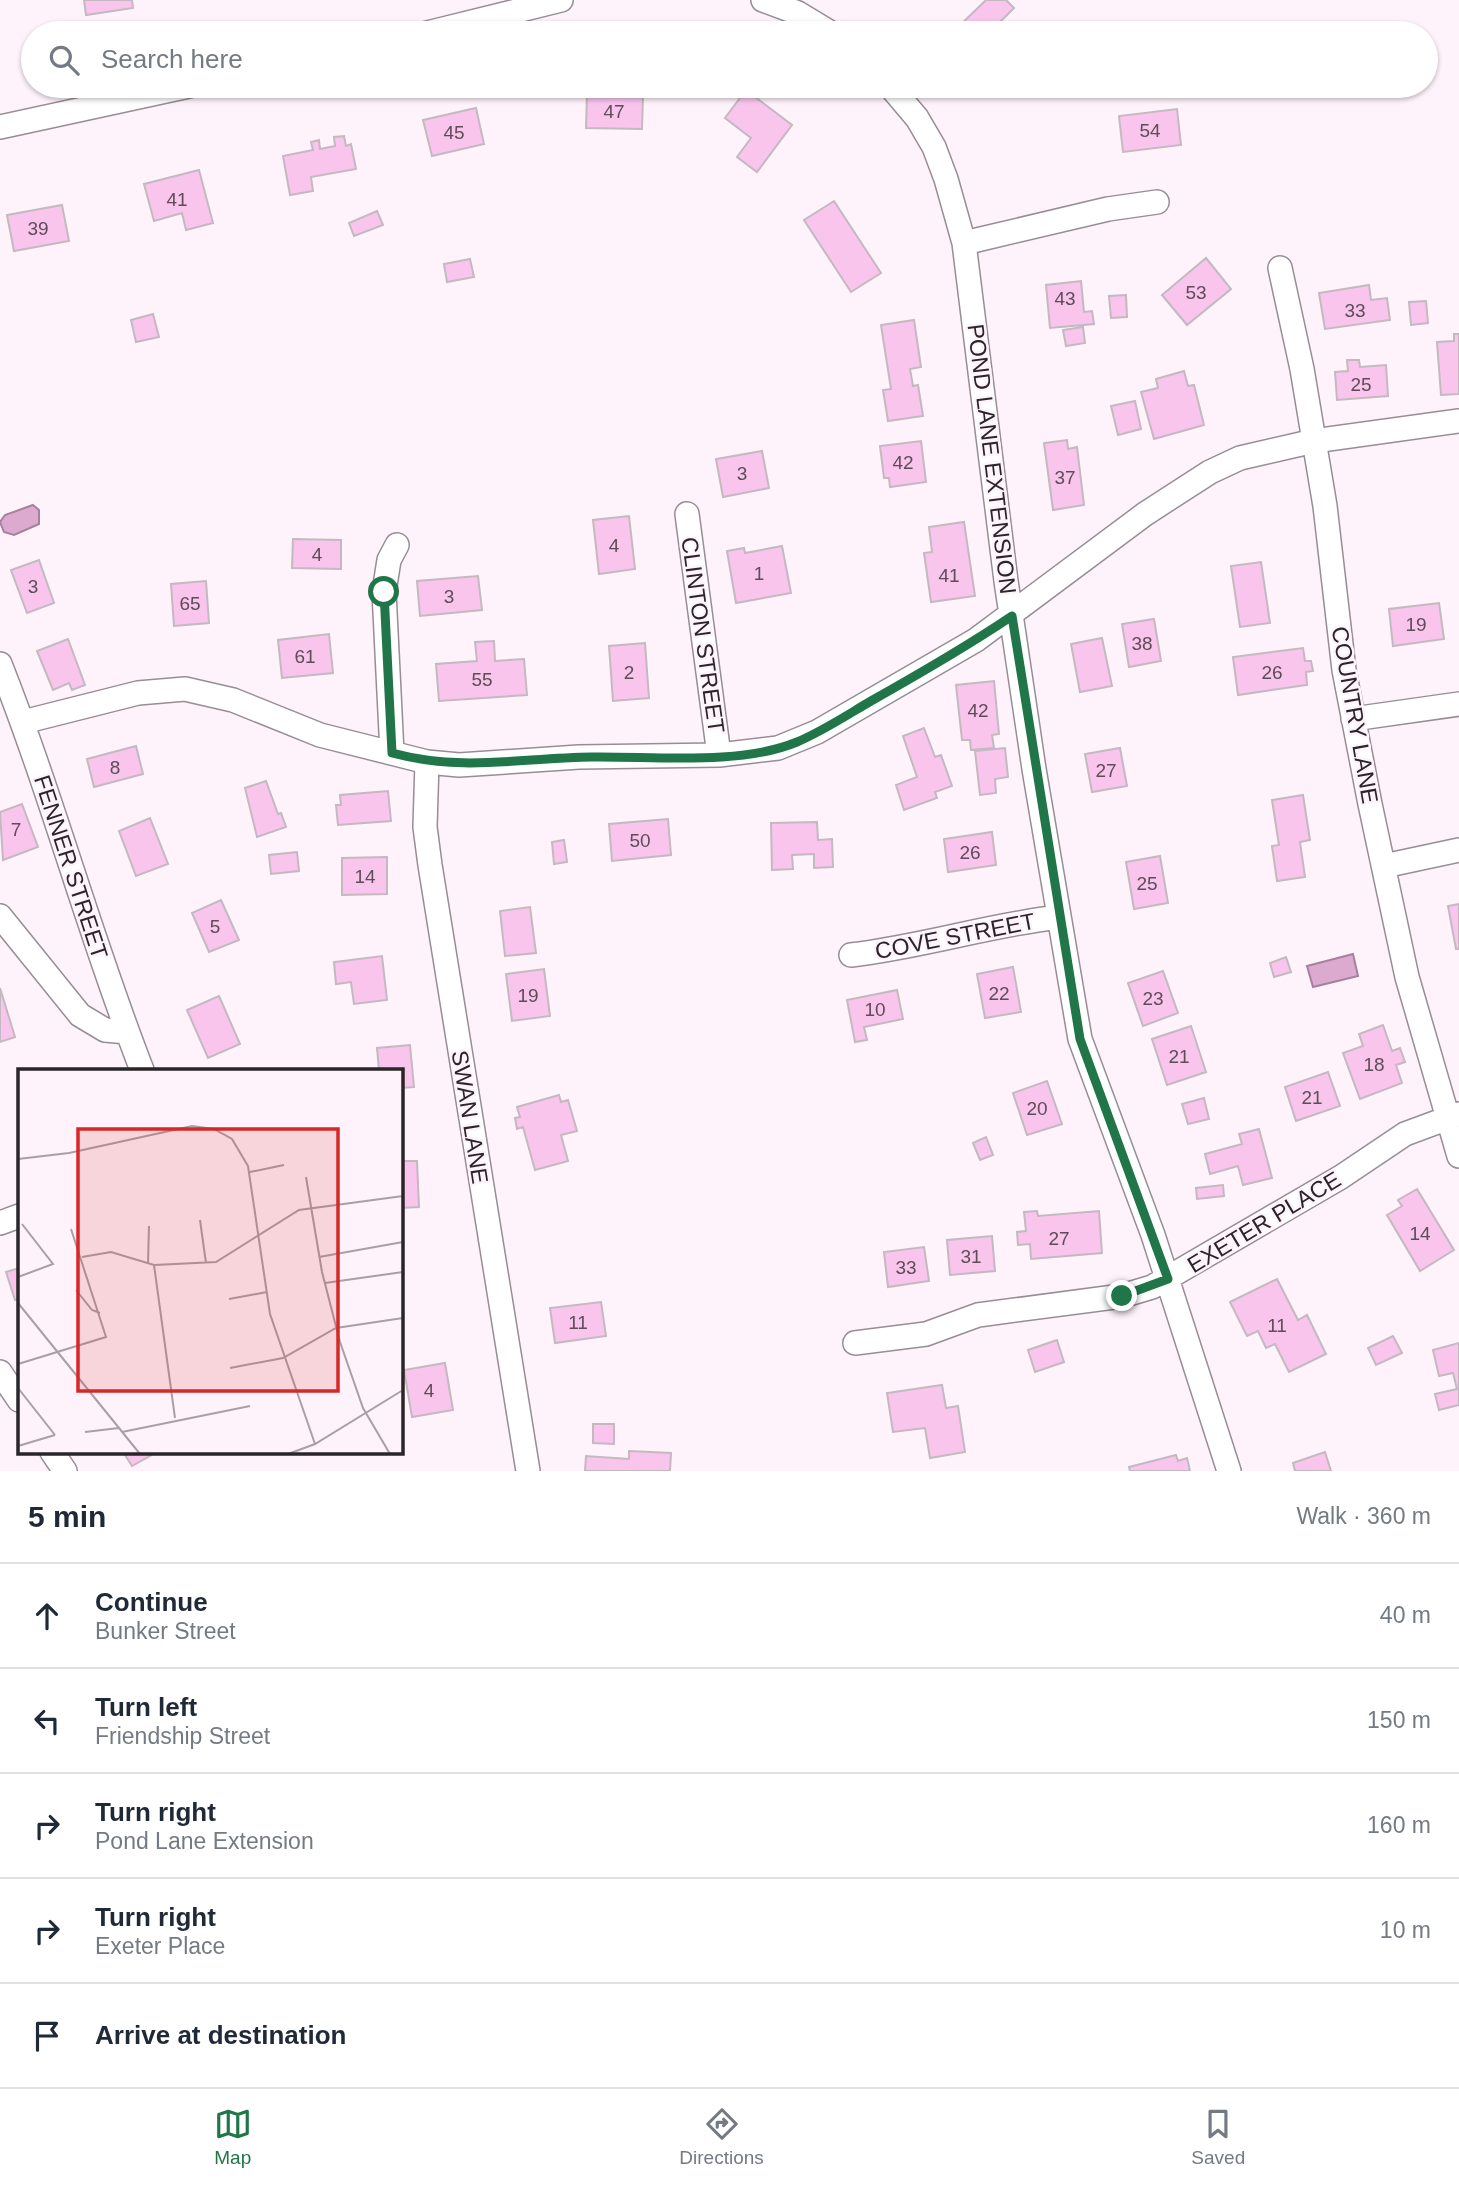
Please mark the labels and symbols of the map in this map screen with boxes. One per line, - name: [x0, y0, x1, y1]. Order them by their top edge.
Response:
- house number: 47: [603, 101, 625, 122]
- house number: 54: [1139, 120, 1161, 141]
- house number: 45: [443, 122, 465, 143]
- house number: 41: [166, 189, 188, 210]
- house number: 39: [27, 218, 49, 239]
- house number: 53: [1185, 282, 1207, 303]
- house number: 43: [1054, 288, 1076, 309]
- house number: 33: [1344, 300, 1366, 321]
- street label: POND LANE EXTENSION: [963, 322, 1021, 596]
- house number: 25: [1350, 374, 1372, 395]
- house number: 42: [892, 452, 914, 473]
- house number: 3: [737, 463, 747, 484]
- house number: 37: [1054, 467, 1076, 488]
- house number: 4: [609, 535, 620, 556]
- street label: CLINTON STREET: [676, 535, 730, 735]
- house number: 4: [312, 544, 323, 565]
- house number: 1: [754, 563, 764, 584]
- house number: 41: [938, 565, 960, 586]
- house number: 3: [28, 576, 38, 597]
- route start: [368, 576, 399, 607]
- house number: 3: [444, 586, 454, 607]
- house number: 65: [179, 593, 201, 614]
- house number: 19: [1405, 614, 1427, 635]
- street label: COUNTRY LANE: [1327, 624, 1383, 806]
- house number: 38: [1131, 633, 1153, 654]
- house number: 61: [294, 646, 316, 667]
- house number: 2: [624, 662, 634, 683]
- house number: 26: [1261, 662, 1283, 683]
- house number: 55: [471, 669, 493, 690]
- house number: 42: [967, 700, 989, 721]
- house number: 8: [110, 757, 120, 778]
- house number: 27: [1095, 760, 1117, 781]
- street label: FENNER STREET: [29, 772, 113, 962]
- house number: 7: [11, 819, 21, 840]
- house number: 50: [629, 830, 651, 851]
- house number: 26: [959, 842, 981, 863]
- house number: 14: [354, 866, 376, 887]
- house number: 25: [1136, 873, 1158, 894]
- street label: COVE STREET: [873, 908, 1037, 964]
- house number: 5: [210, 916, 220, 937]
- house number: 22: [988, 983, 1010, 1004]
- house number: 19: [517, 985, 539, 1006]
- house number: 23: [1142, 988, 1164, 1009]
- house number: 10: [864, 999, 886, 1020]
- house number: 21: [1168, 1046, 1190, 1067]
- street label: SWAN LANE: [447, 1048, 493, 1186]
- house number: 18: [1363, 1054, 1385, 1075]
- inset map: [18, 1069, 402, 1454]
- house number: 21: [1301, 1087, 1323, 1108]
- house number: 20: [1026, 1098, 1048, 1119]
- street label: EXETER PLACE: [1183, 1166, 1345, 1278]
- house number: 14: [1409, 1223, 1431, 1244]
- house number: 27: [1048, 1228, 1070, 1249]
- house number: 31: [960, 1246, 982, 1267]
- house number: 33: [895, 1257, 917, 1278]
- route end: [1106, 1280, 1137, 1311]
- house number: 11: [568, 1312, 588, 1333]
- house number: 11: [1267, 1315, 1287, 1336]
- house number: 4: [424, 1380, 435, 1401]

